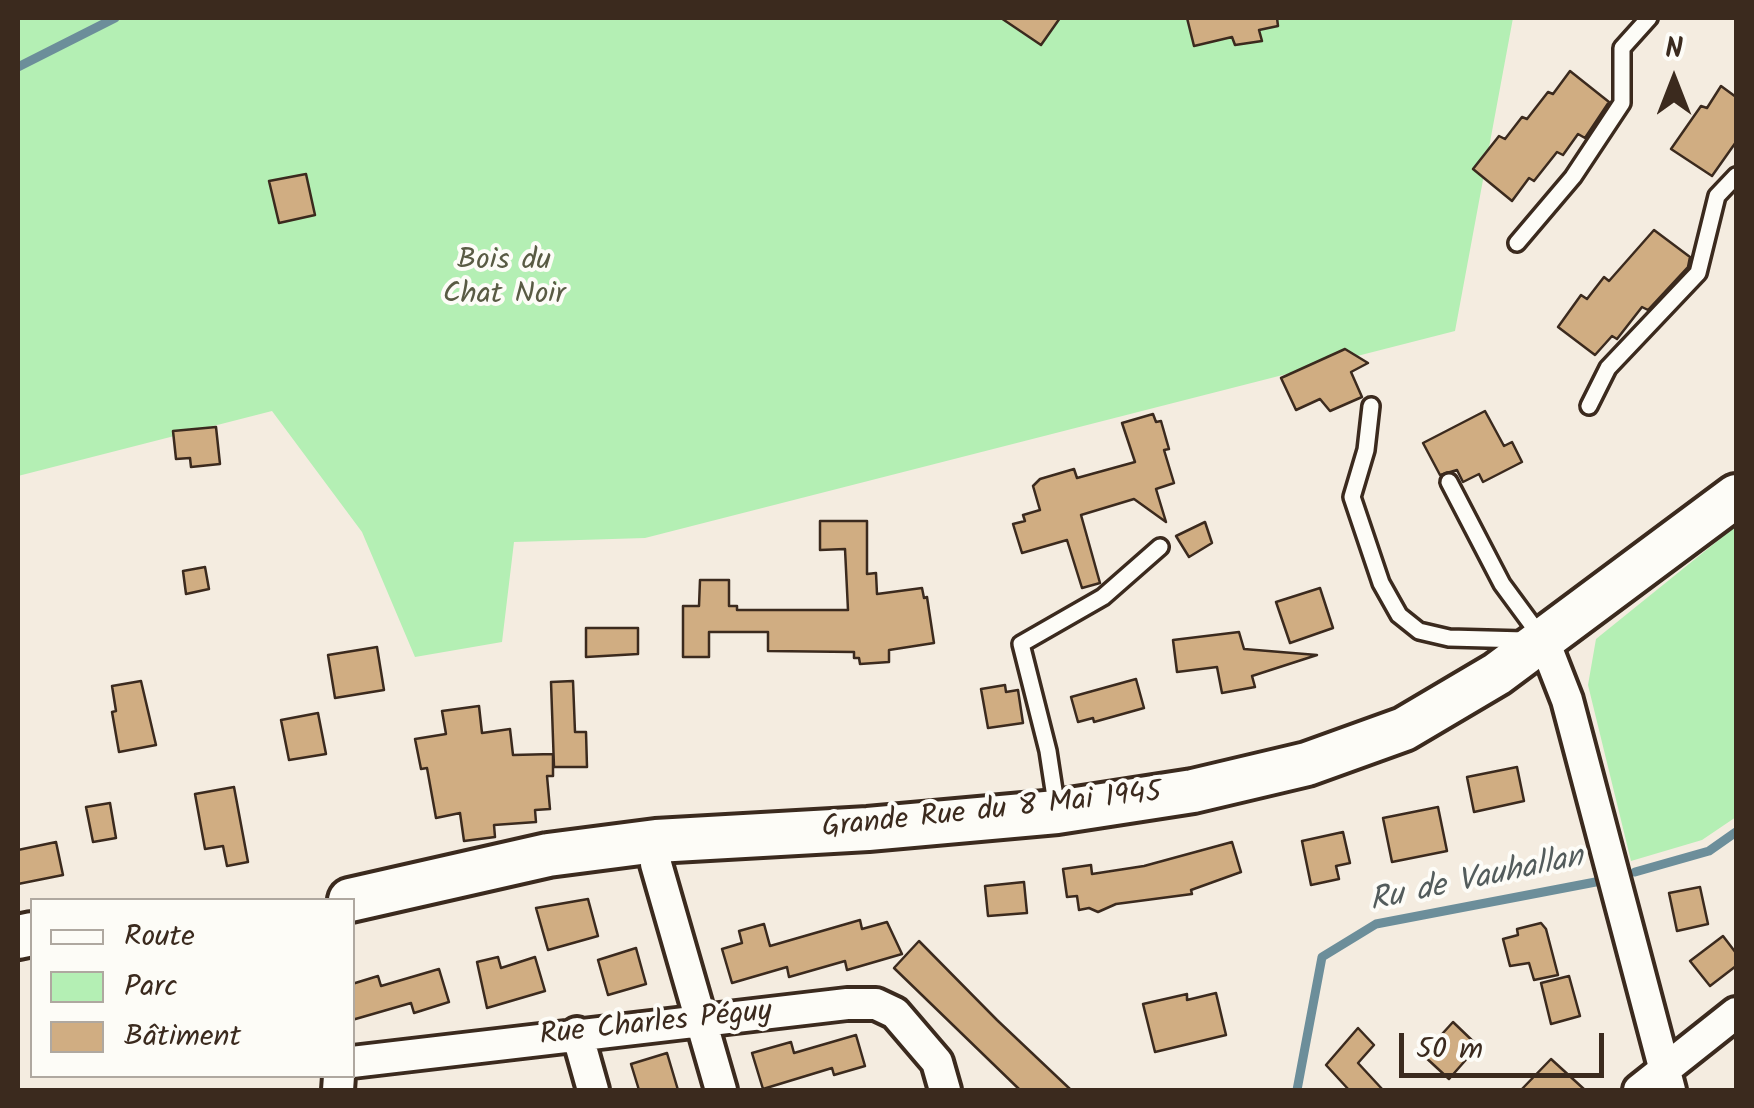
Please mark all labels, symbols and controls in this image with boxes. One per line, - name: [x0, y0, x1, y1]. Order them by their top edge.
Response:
- text: N: [1665, 27, 1683, 72]
- north arrow: [1624, 30, 1724, 130]
- park label: Bois du Chat Noir: [443, 245, 565, 316]
- street label: Grande Rue du 8 Mai 1945: [820, 777, 1164, 849]
- water label: Ru de Vauhallan: [1367, 841, 1587, 923]
- legend: [30, 898, 355, 1078]
- text: Route: [124, 913, 195, 961]
- text: Parc: [124, 963, 178, 1011]
- street label: Rue Charles Péguy: [538, 996, 774, 1056]
- text: Bâtiment: [124, 1013, 241, 1061]
- scale bar: [1404, 1013, 1609, 1075]
- text: 50 m: [1416, 1026, 1483, 1074]

